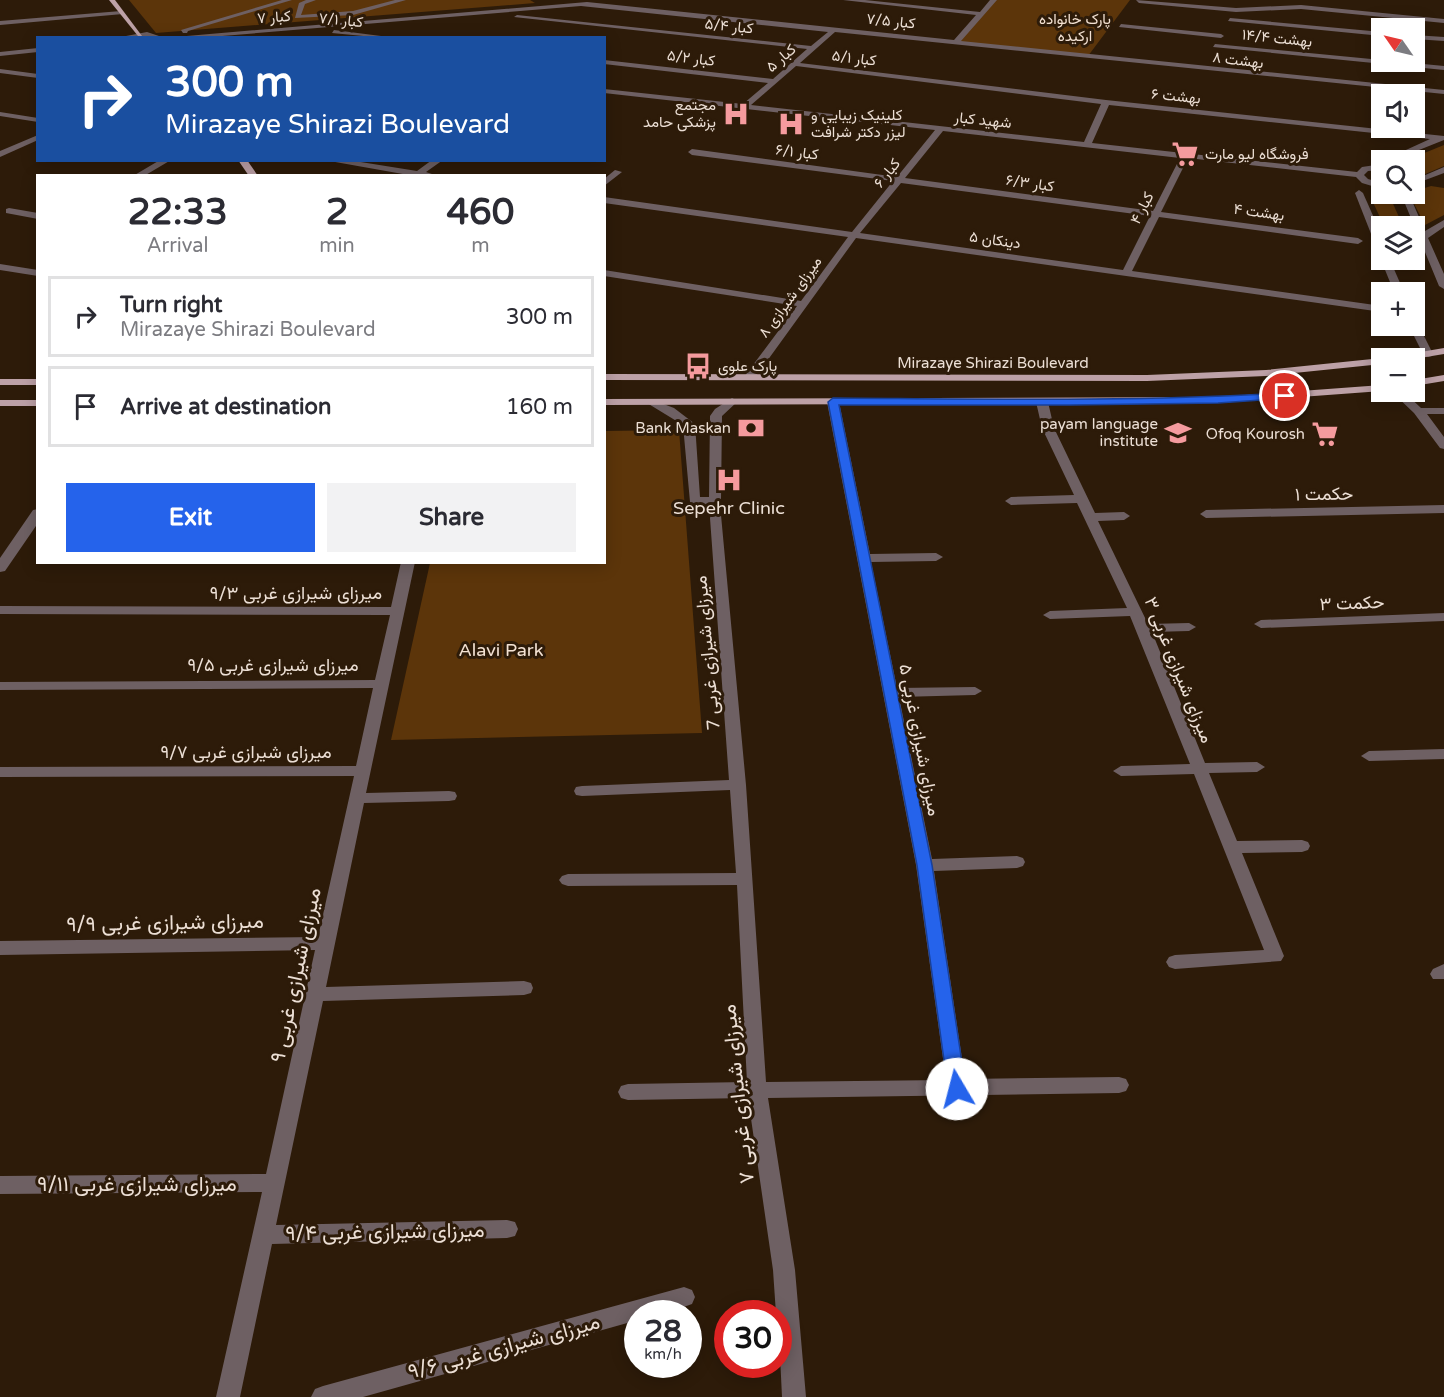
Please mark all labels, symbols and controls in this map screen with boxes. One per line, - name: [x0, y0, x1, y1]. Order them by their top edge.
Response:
- street label: ۷ کبار: [257, 7, 292, 27]
- street label: ۷/۱ کبار: [318, 9, 364, 31]
- street label: ۷/۵ کبار: [866, 9, 917, 33]
- park label: پارک خانواده ارکیده: [1039, 10, 1111, 45]
- street label: ۵/۴ کبار: [704, 14, 755, 38]
- north arrow: [1371, 18, 1425, 72]
- map controls: [1371, 18, 1425, 402]
- street label: ۱۴/۴ بهشت: [1241, 25, 1313, 51]
- street label: ۵ کبار: [762, 40, 800, 76]
- street label: ۵/۲ کبار: [666, 46, 716, 70]
- street label: ۵/۱ کبار: [831, 46, 878, 70]
- street label: ۸ بهشت: [1211, 48, 1265, 72]
- text: 300 m: [165, 57, 294, 108]
- icon: right: [66, 60, 144, 138]
- street label: ۶ بهشت: [1150, 84, 1202, 108]
- button: sound: [1371, 84, 1425, 138]
- place label: مجتمع پزشکی حامد: [643, 96, 716, 132]
- hospital icon: مجتمع پزشکی حامد: [721, 99, 751, 129]
- place label: کلینیک زیبایی و لیزر دکتر شرافت: [811, 106, 905, 141]
- text: Mirazaye Shirazi Boulevard: [165, 108, 510, 141]
- street label: شهید کبار: [952, 108, 1013, 132]
- hospital icon: کلینیک زیبایی و لیزر دکتر شرافت: [776, 109, 806, 139]
- supermarket icon: فروشگاه لیو مارت: [1170, 139, 1200, 169]
- street label: ۶/۱ کبار: [775, 140, 820, 164]
- place label: فروشگاه لیو مارت: [1205, 145, 1309, 163]
- button: search: [1371, 150, 1425, 204]
- street label: ۶ کبار: [870, 155, 904, 191]
- street label: ۶/۳ کبار: [1005, 171, 1056, 195]
- street label: ۴ کبار: [1126, 189, 1158, 227]
- text: 22:33: [128, 191, 228, 234]
- text: 2: [326, 191, 348, 234]
- text: 460: [446, 191, 514, 234]
- street label: ۴ بهشت: [1233, 200, 1285, 224]
- button: layers: [1371, 216, 1425, 270]
- street label: ۵ دینکان: [968, 228, 1022, 252]
- text: Arrival: [147, 234, 209, 258]
- text: min: [319, 234, 355, 258]
- text: m: [471, 234, 490, 258]
- street label: ۸ میرزای شیرازی: [754, 253, 826, 342]
- button: +: [1371, 282, 1425, 336]
- text: Turn right: [120, 292, 222, 318]
- icon: right: [69, 300, 102, 333]
- text: 300 m: [506, 304, 573, 330]
- text: Mirazaye Shirazi Boulevard: [120, 318, 376, 342]
- button: −: [1371, 348, 1425, 402]
- bus stop icon: پارک علوی: [683, 351, 713, 381]
- street label: Mirazaye Shirazi Boulevard: [897, 354, 1089, 372]
- place label: پارک علوی: [718, 357, 777, 376]
- pin: [1259, 370, 1310, 421]
- icon: arrive: [1268, 379, 1301, 412]
- icon: arrive: [69, 390, 102, 423]
- text: Arrive at destination: [120, 394, 331, 420]
- text: 160 m: [506, 394, 573, 420]
- bank icon: Bank Maskan: [736, 413, 766, 443]
- place label: payam language institute: [1040, 415, 1158, 450]
- school or university icon: payam language institute: [1163, 418, 1193, 448]
- place label: Bank Maskan: [635, 419, 731, 437]
- supermarket icon: Ofoq Kourosh: [1310, 419, 1340, 449]
- place label: Ofoq Kourosh: [1206, 425, 1305, 443]
- hospital icon: Sepehr Clinic: [714, 465, 744, 495]
- street label: ۱ حکمت: [1295, 482, 1353, 506]
- button: Exit: [66, 483, 315, 552]
- button: Share: [327, 483, 576, 552]
- place label: Sepehr Clinic: [673, 497, 785, 519]
- street label: میرزای شیرازی غربی 7: [689, 575, 725, 731]
- street label: میرزای شیرازی غربی ۹/۳: [210, 582, 382, 604]
- street label: ۳ حکمت: [1319, 591, 1385, 615]
- street label: ۳ میرزای شیرازی غربی: [1140, 594, 1218, 746]
- park label: Alavi Park: [459, 639, 544, 661]
- street label: میرزای شیرازی غربی ۹/۵: [187, 654, 359, 676]
- street label: ۵ میرزای شیرازی غربی: [894, 662, 946, 818]
- street label: میرزای شیرازی غربی ۹/۷: [160, 741, 332, 763]
- street label: میرزای شیرازی غربی ۹: [265, 885, 327, 1065]
- street label: میرزای شیرازی غربی ۹/۹: [66, 909, 264, 937]
- street label: ۷ میرزای شیرازی غربی: [716, 1003, 760, 1185]
- position arrow: [925, 1057, 989, 1121]
- street label: میرزای شیرازی غربی ۹/۱۱: [37, 1172, 237, 1197]
- street label: ۹/۴ میرزای شیرازی غربی: [285, 1218, 485, 1246]
- speed limit sign: 30: [714, 1300, 792, 1378]
- street label: ۹/۶ میرزای شیرازی غربی: [405, 1309, 603, 1385]
- text: 28: [644, 1313, 682, 1350]
- text: km/h: [644, 1345, 682, 1363]

